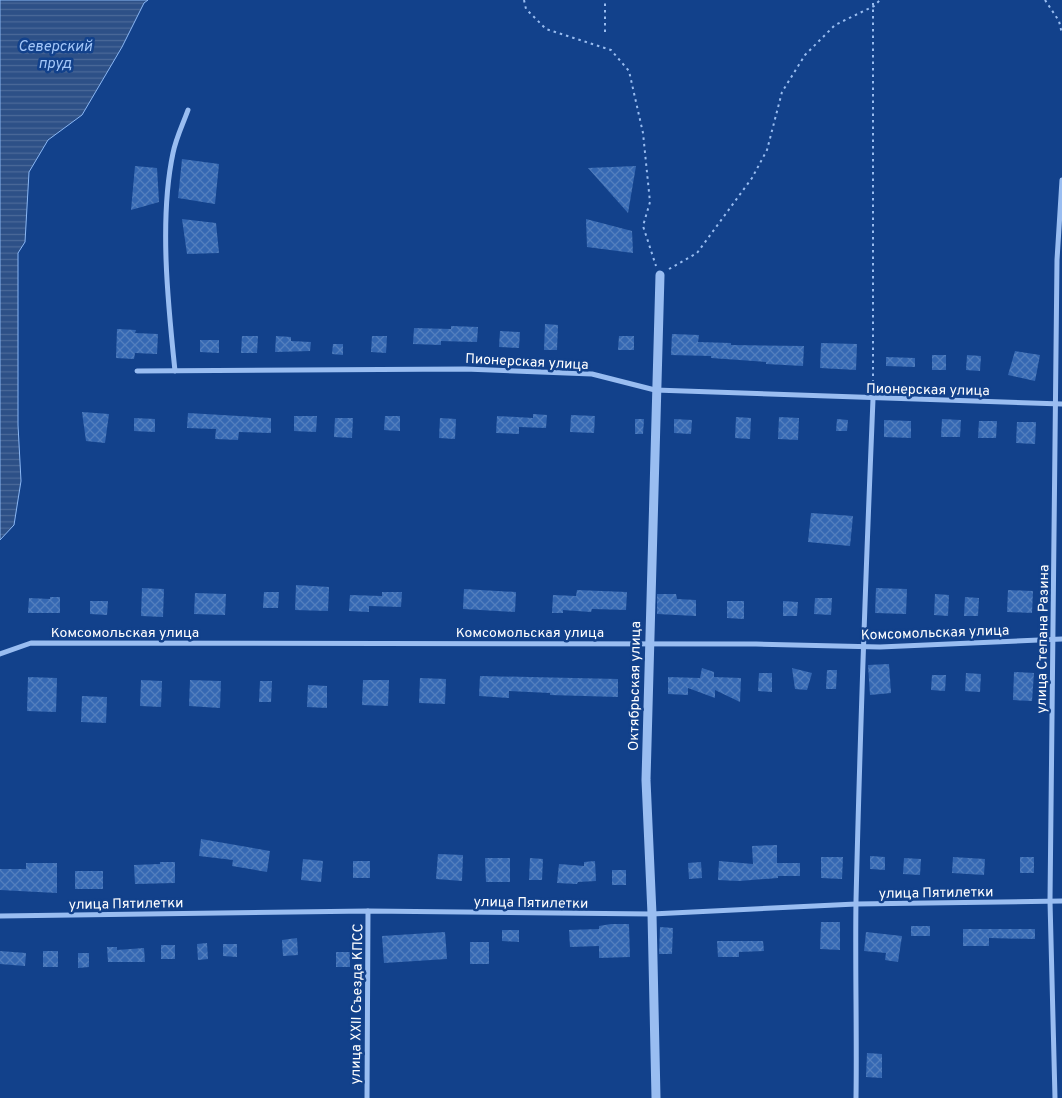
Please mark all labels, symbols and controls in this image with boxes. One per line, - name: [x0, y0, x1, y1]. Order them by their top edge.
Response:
- water label: Северский пруд: [18, 38, 94, 74]
- street label: Пионерская улица: [465, 351, 589, 374]
- street label: Пионерская улица: [866, 381, 990, 400]
- street label: улица Степана Разина: [1034, 565, 1053, 713]
- street label: Октябрьская улица: [626, 621, 645, 751]
- street label: Комсомольская улица: [861, 622, 1010, 645]
- street label: Комсомольская улица: [51, 625, 199, 642]
- street label: Комсомольская улица: [456, 625, 604, 642]
- street label: улица Пятилетки: [879, 884, 994, 903]
- street label: улица Пятилетки: [473, 894, 588, 913]
- street label: улица Пятилетки: [69, 895, 184, 914]
- street label: улица XXII Съезда КПСС: [348, 923, 367, 1085]

